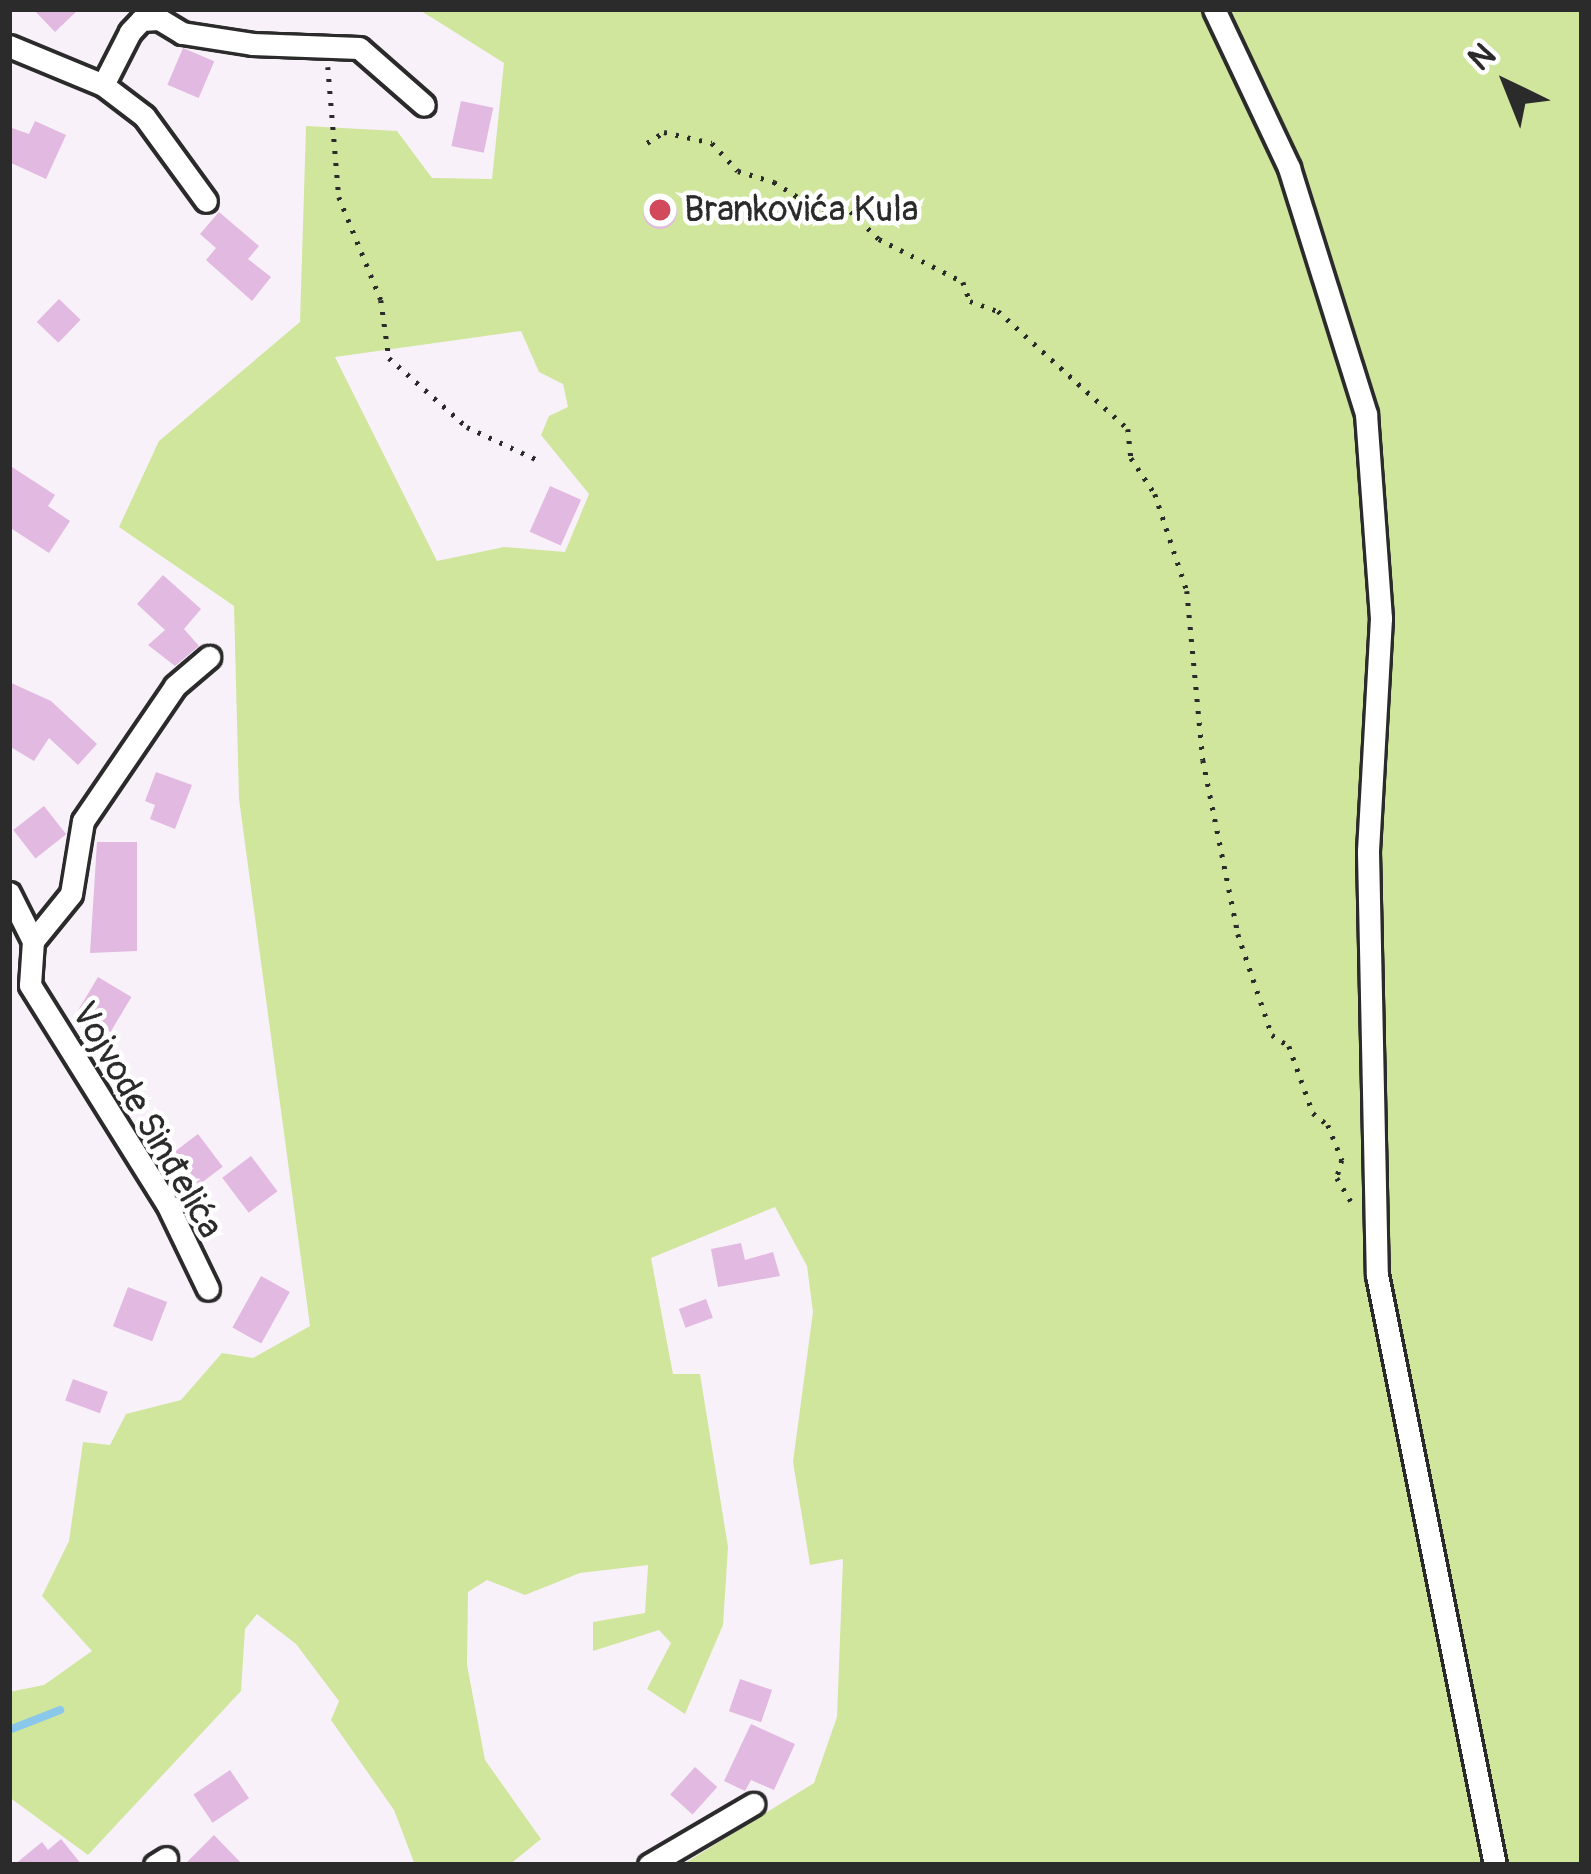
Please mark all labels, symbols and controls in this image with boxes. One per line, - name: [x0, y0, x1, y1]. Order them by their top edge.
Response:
- north arrow: [1447, 24, 1567, 144]
- text: N: [1460, 35, 1504, 80]
- place label: Brankovića Kula: [684, 188, 919, 232]
- marker: Brankovića Kula: [647, 197, 673, 223]
- street label: Vojvode Sinđelića: [62, 994, 232, 1246]

